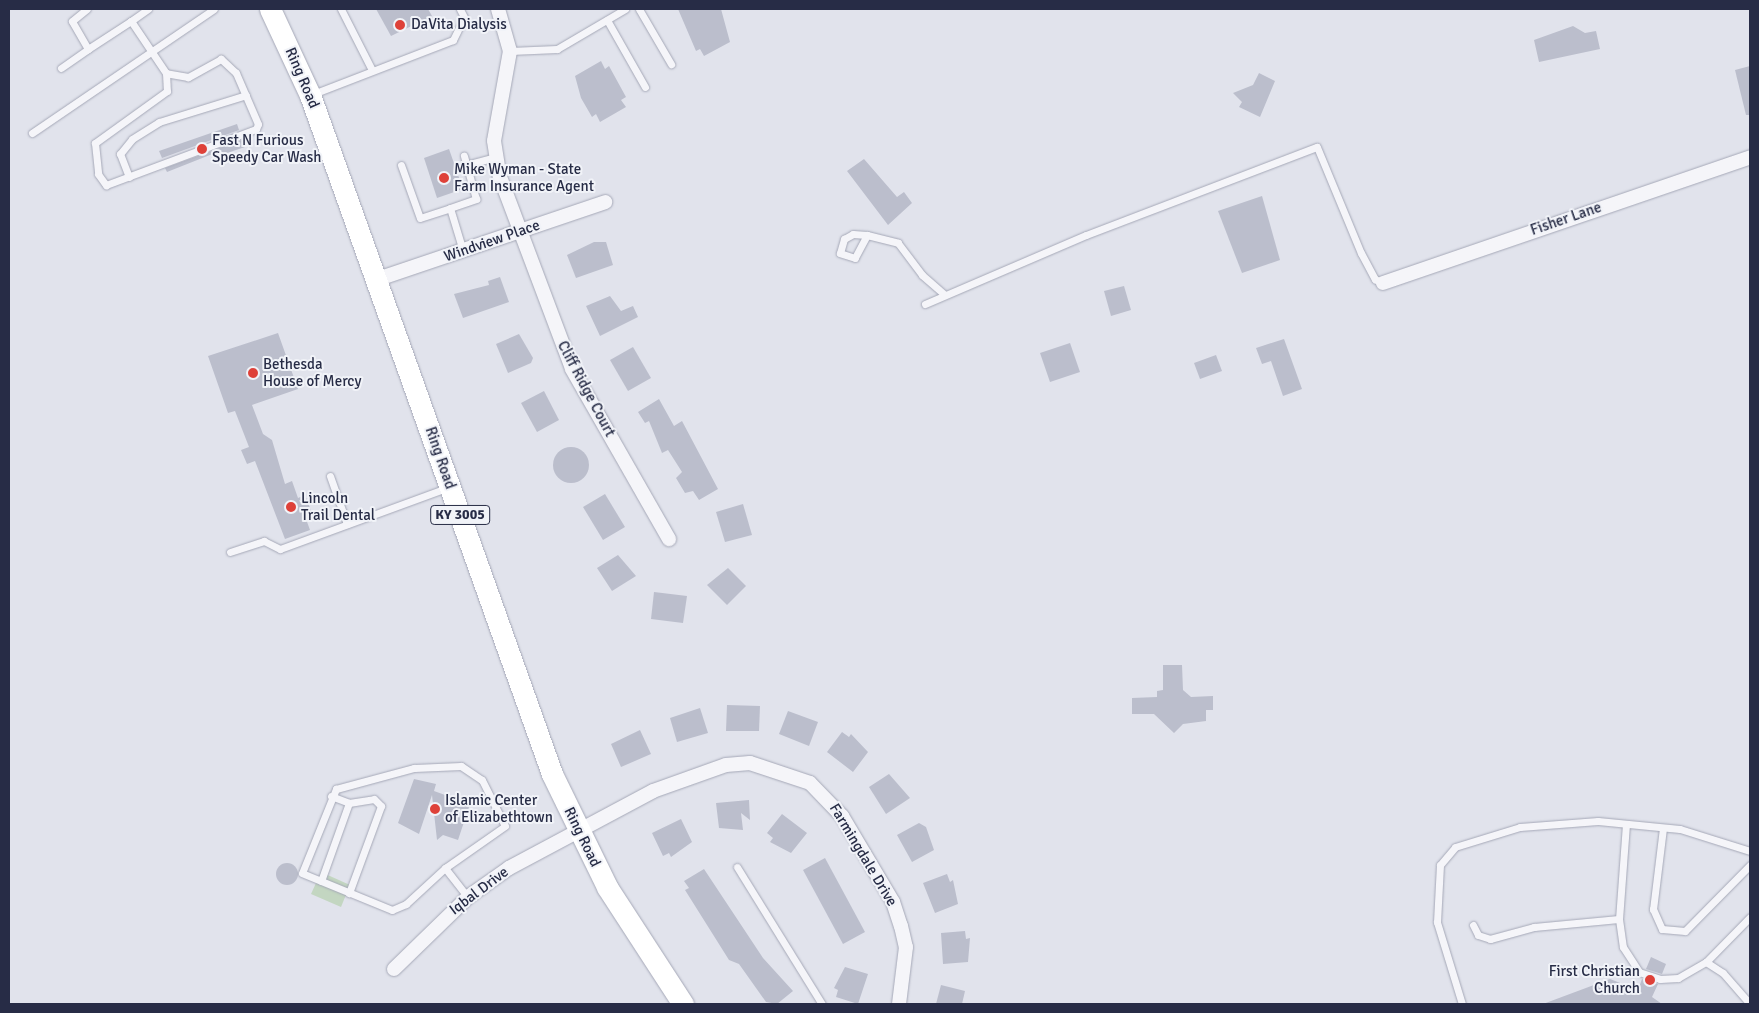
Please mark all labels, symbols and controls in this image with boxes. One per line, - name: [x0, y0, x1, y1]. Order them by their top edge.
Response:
- place label: DaVita Dialysis: [411, 16, 507, 34]
- marker: DaVita Dialysis: [393, 18, 407, 32]
- street label: Ring Road: [281, 45, 323, 111]
- place label: Fast N Furious Speedy Car Wash: [212, 131, 321, 166]
- marker: Fast N Furious Speedy Car Wash: [196, 143, 208, 155]
- place label: Mike Wyman - State Farm Insurance Agent: [454, 160, 594, 195]
- marker: Mike Wyman - State Farm Insurance Agent: [438, 172, 450, 184]
- street label: Fisher Lane: [1528, 198, 1604, 240]
- street label: Windview Place: [442, 216, 542, 266]
- street label: Cliff Ridge Court: [553, 338, 619, 440]
- place label: Bethesda House of Mercy: [263, 355, 361, 390]
- marker: Bethesda House of Mercy: [247, 367, 259, 379]
- street label: Ring Road: [421, 425, 459, 491]
- place label: Lincoln Trail Dental: [301, 489, 375, 524]
- marker: Lincoln Trail Dental: [285, 501, 297, 513]
- road number: KY 3005: [430, 504, 490, 526]
- place label: Islamic Center of Elizabethtown: [445, 791, 553, 826]
- street label: Farmingdale Drive: [825, 800, 901, 910]
- marker: Islamic Center of Elizabethtown: [429, 803, 441, 815]
- street label: Ring Road: [560, 804, 604, 870]
- street label: Iqbal Drive: [446, 863, 512, 919]
- place label: First Christian Church: [1549, 962, 1640, 997]
- marker: First Christian Church: [1644, 974, 1656, 986]

